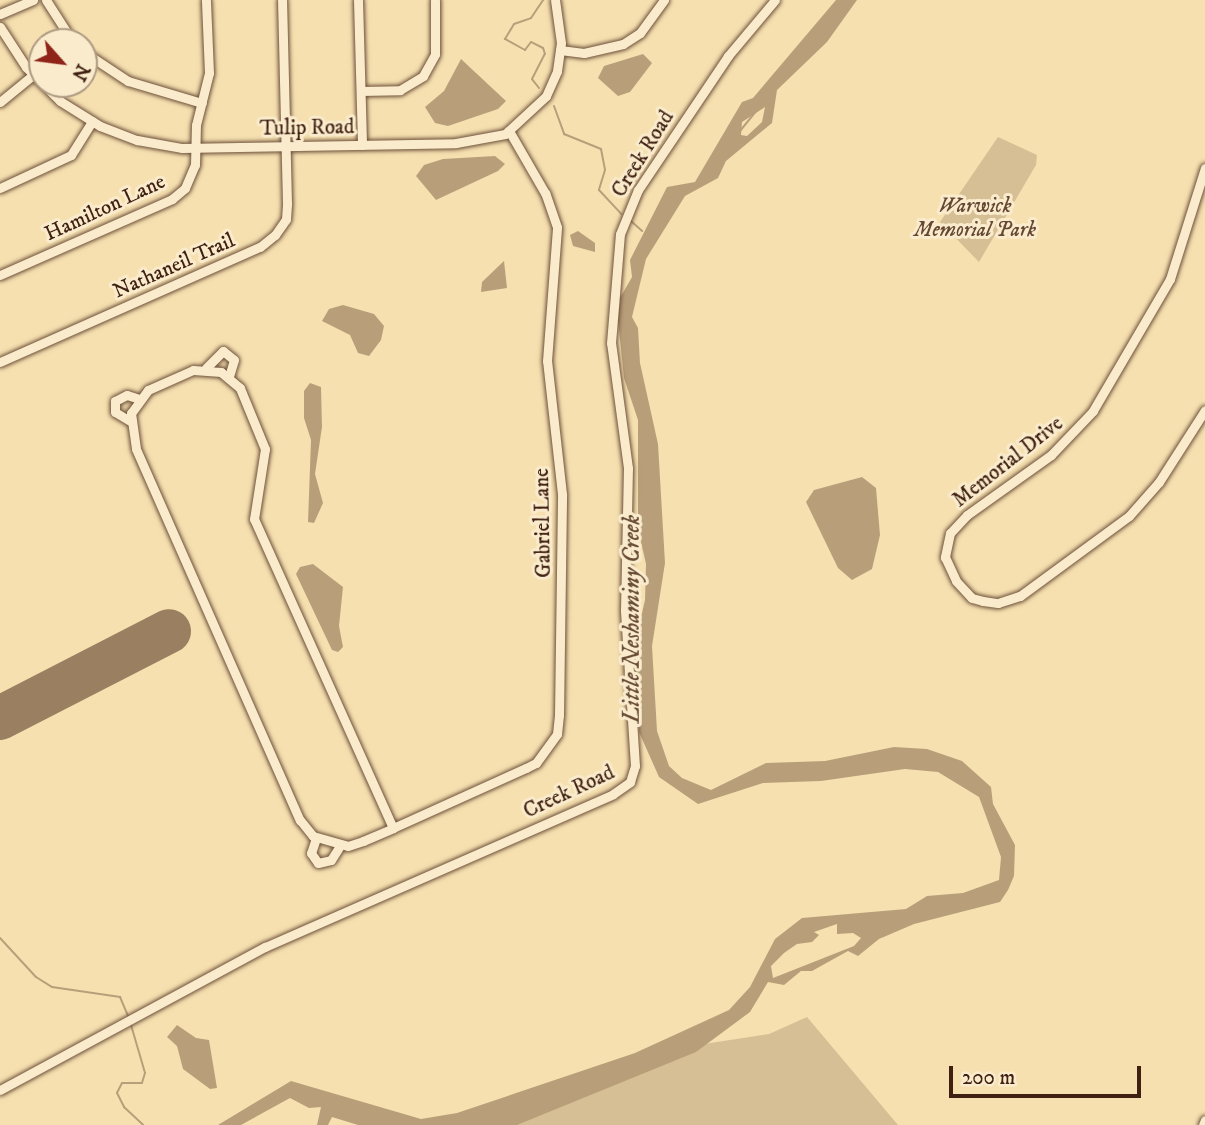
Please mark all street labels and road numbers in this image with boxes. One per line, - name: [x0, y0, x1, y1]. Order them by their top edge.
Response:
- street label: Creek Road: [606, 106, 680, 202]
- street label: Tulip Road: [259, 115, 355, 141]
- street label: Hamilton Lane: [41, 169, 169, 247]
- street label: Nathaneil Trail: [109, 228, 239, 304]
- street label: Memorial Drive: [948, 411, 1068, 513]
- street label: Gabriel Lane: [529, 468, 557, 578]
- street label: Creek Road: [520, 760, 618, 824]

